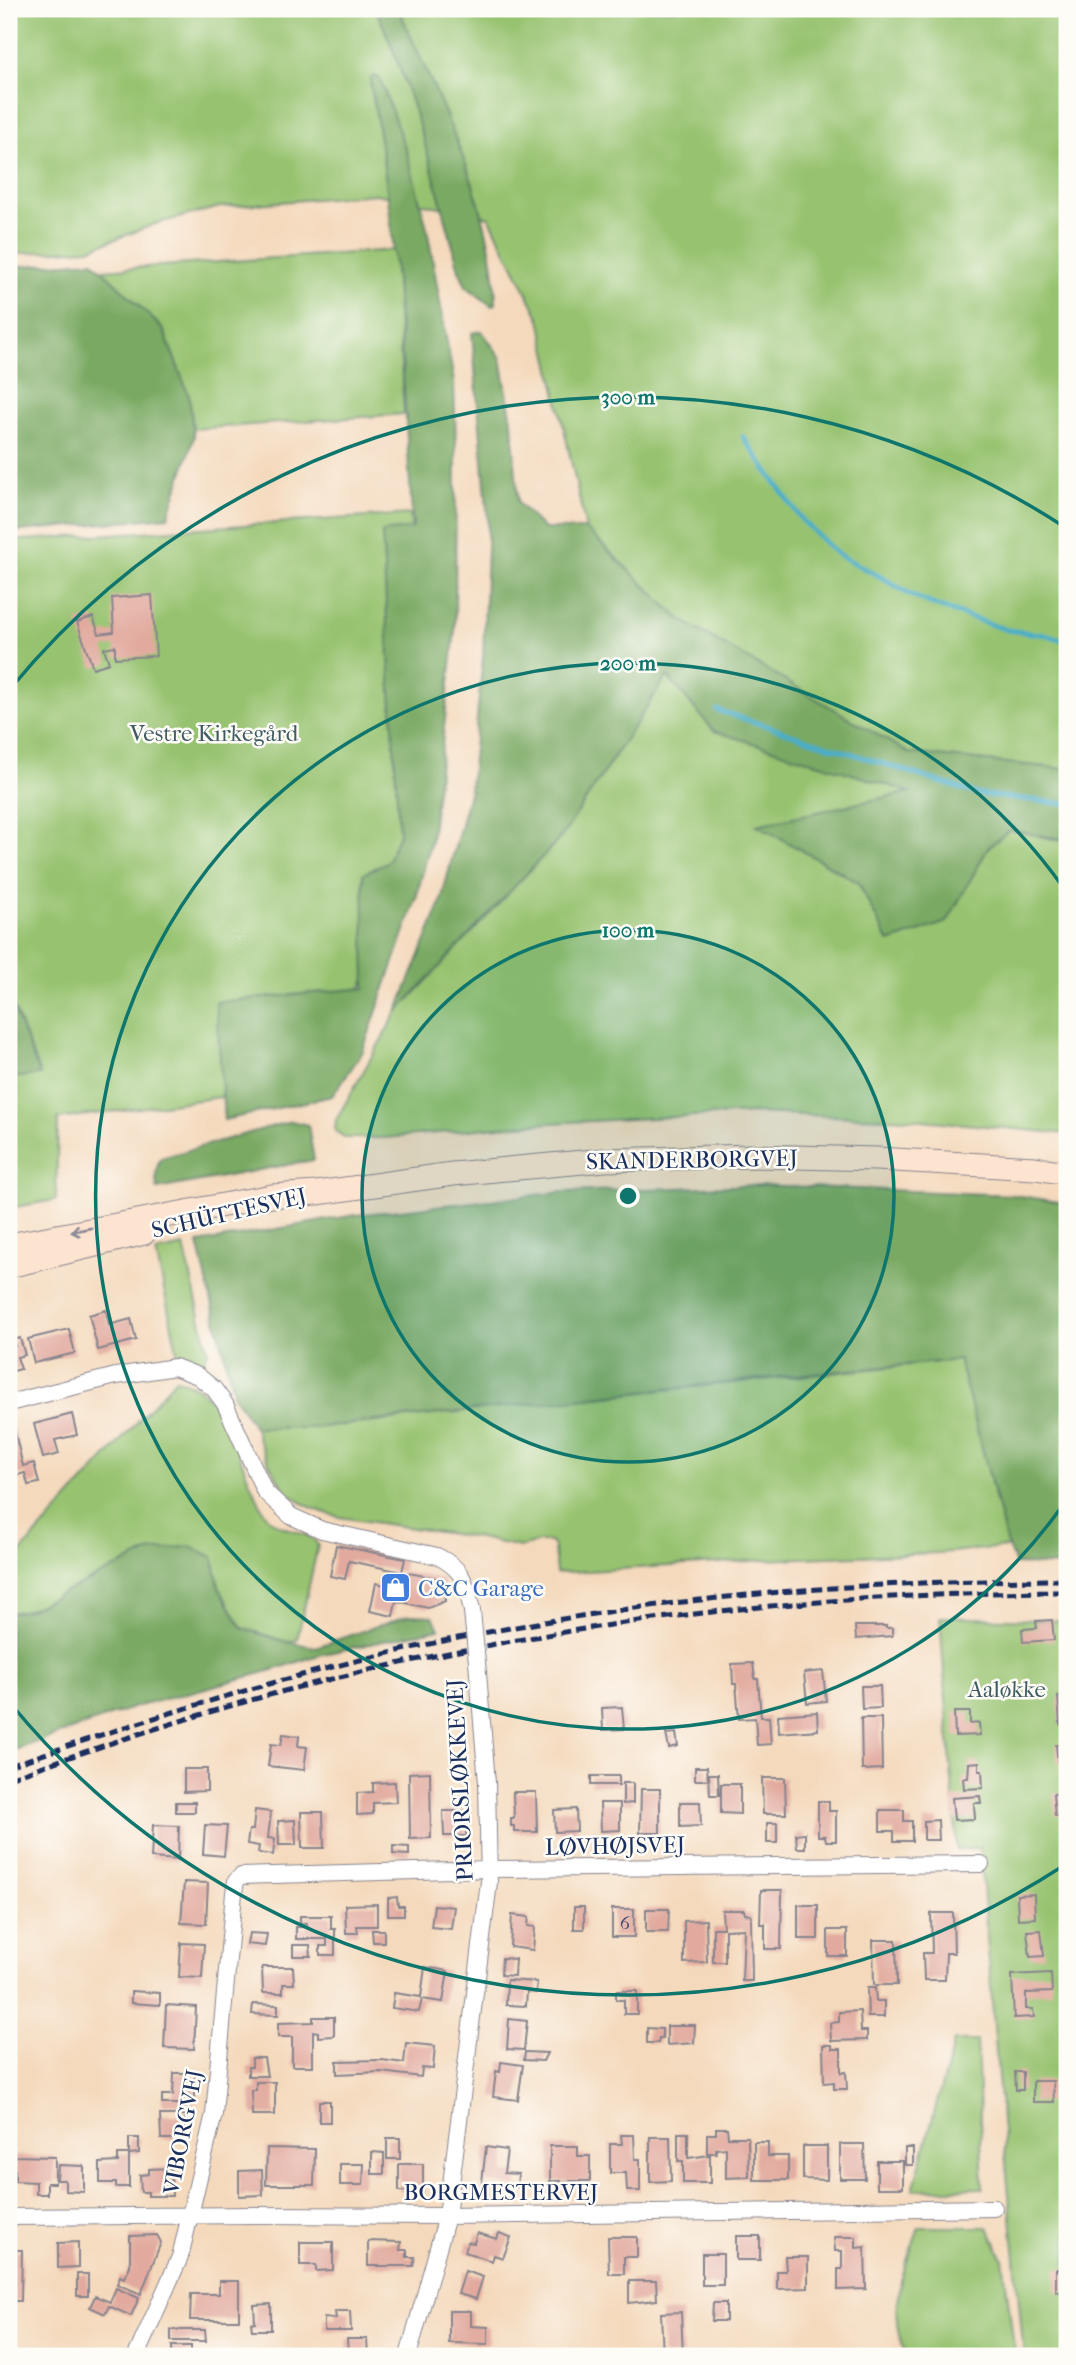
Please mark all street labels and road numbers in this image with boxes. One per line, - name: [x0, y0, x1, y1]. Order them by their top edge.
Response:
- street label: SKANDERBORGVEJ: [586, 1145, 798, 1175]
- street label: SCHÜTTESVEJ: [149, 1182, 309, 1244]
- street label: PRIORSLØKKEVEJ: [441, 1678, 479, 1882]
- street label: LØVHØJSVEJ: [545, 1831, 685, 1861]
- street label: VIBORGVEJ: [157, 2067, 208, 2198]
- street label: BORGMESTERVEJ: [404, 2179, 598, 2206]

